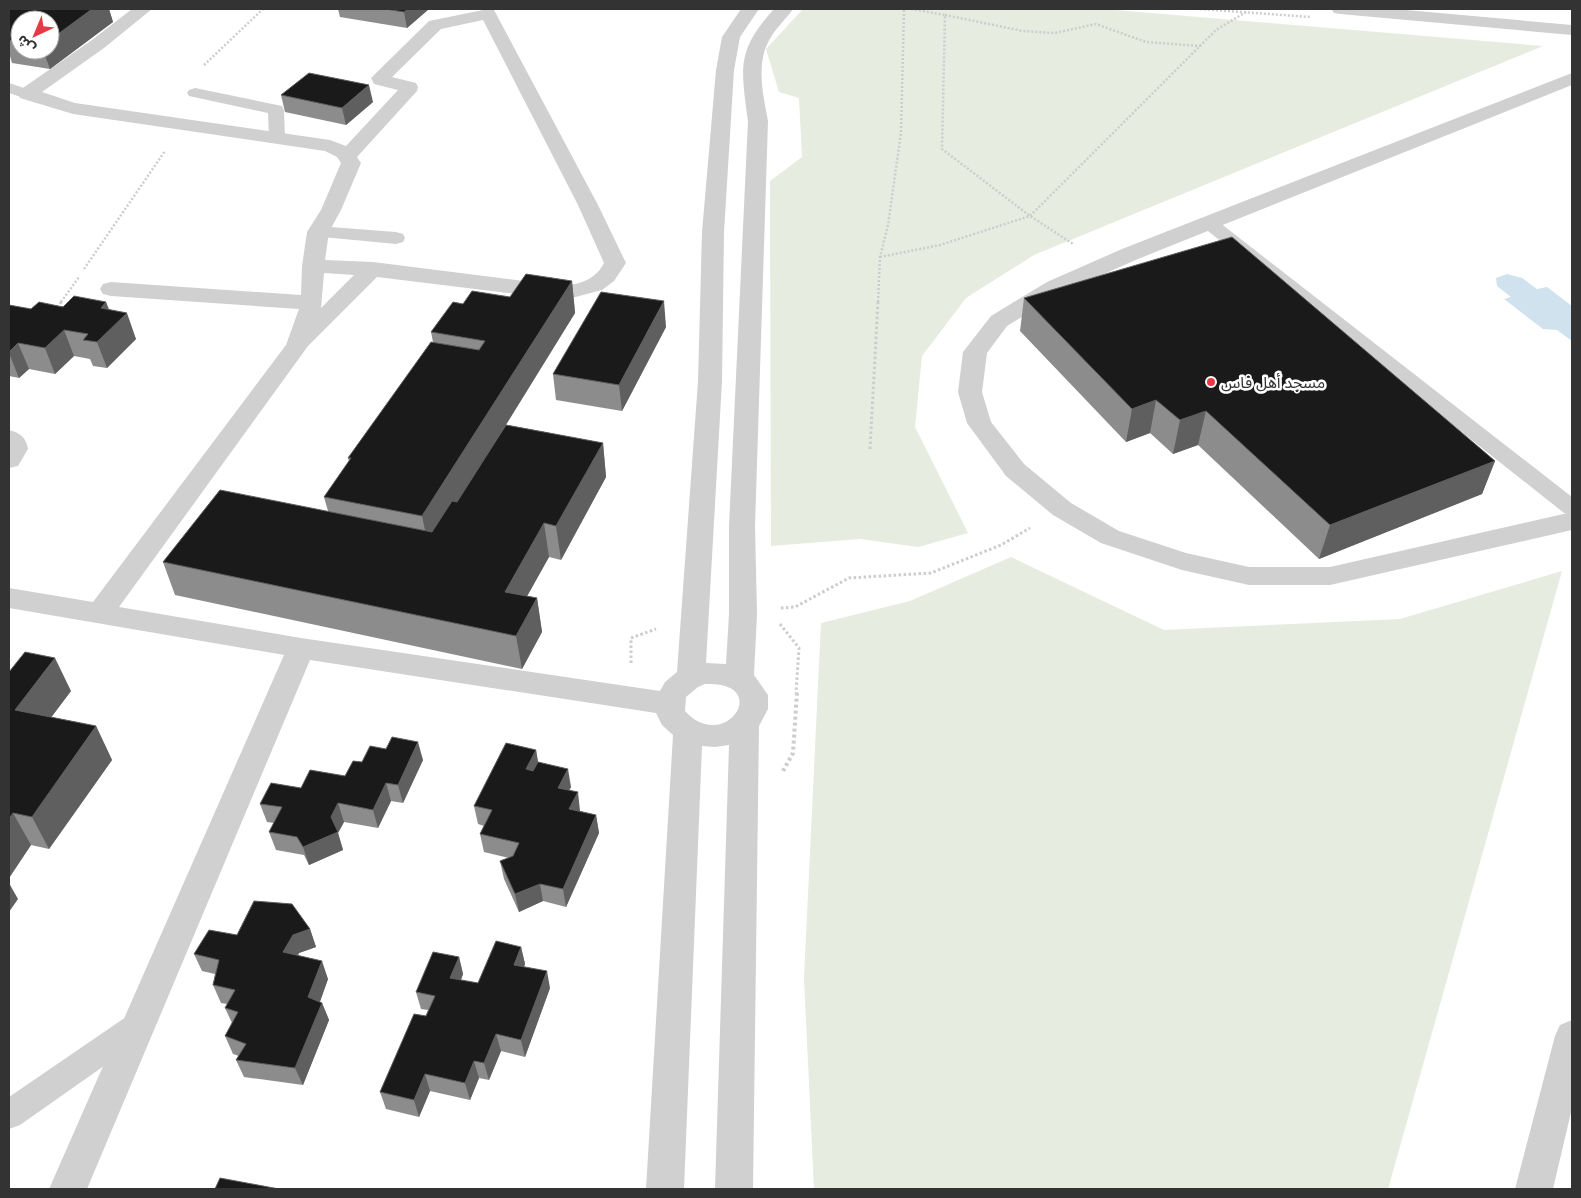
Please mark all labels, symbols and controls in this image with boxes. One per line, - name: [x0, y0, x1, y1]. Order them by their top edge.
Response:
- north arrow: [10, 10, 60, 60]
- text: ش: [14, 31, 39, 57]
- place label: مسجد أهل فاس: [1221, 373, 1325, 392]
- marker: مسجد أهل فاس: [1205, 376, 1217, 388]

